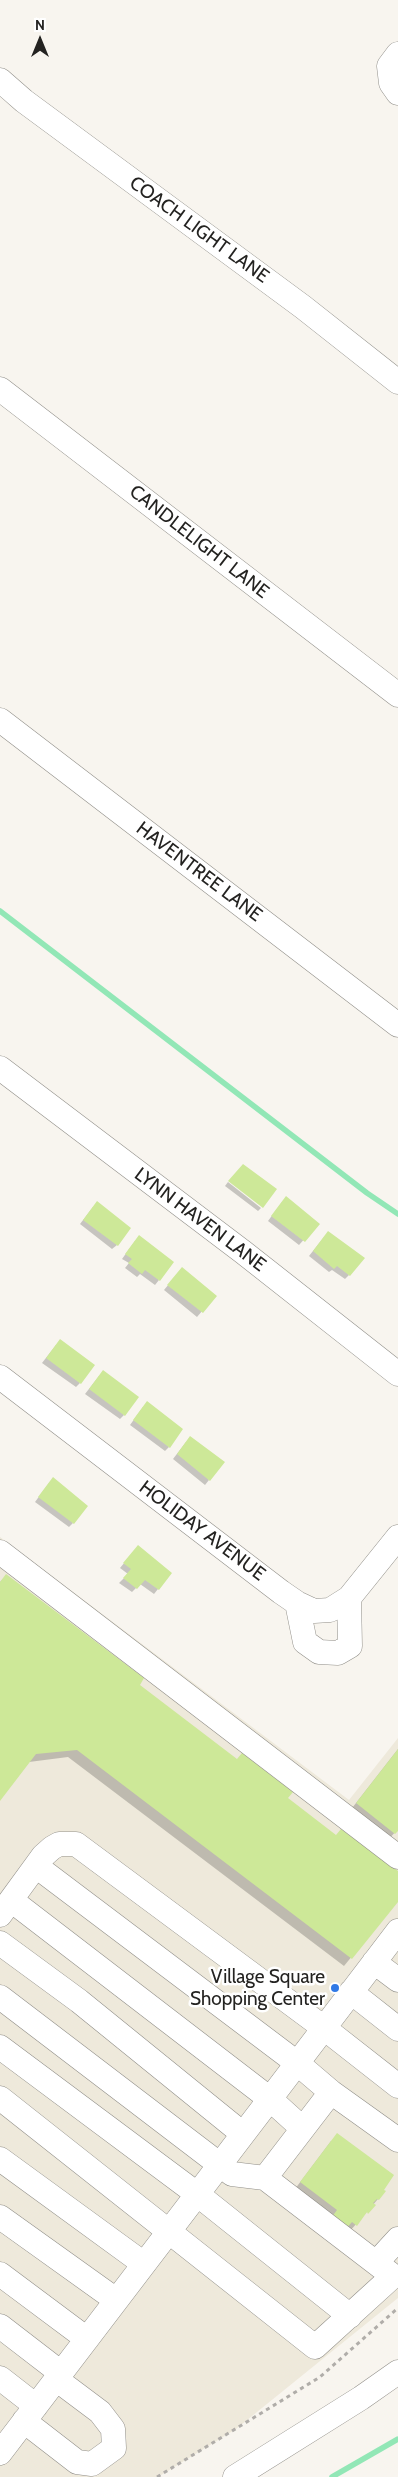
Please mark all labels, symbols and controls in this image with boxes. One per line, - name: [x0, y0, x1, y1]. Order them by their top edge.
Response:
- north arrow: [15, 15, 65, 65]
- text: N: [35, 16, 45, 34]
- street label: COACH LIGHT LANE: [125, 172, 273, 288]
- street label: CANDLELIGHT LANE: [125, 480, 273, 604]
- street label: HAVENTREE LANE: [132, 817, 266, 927]
- street label: LYNN HAVEN LANE: [130, 1163, 270, 1277]
- street label: HOLIDAY AVENUE: [134, 1476, 270, 1586]
- place label: Village Square Shopping Center: [190, 1966, 325, 2010]
- marker: Village Square Shopping Center: [329, 1982, 341, 1994]

